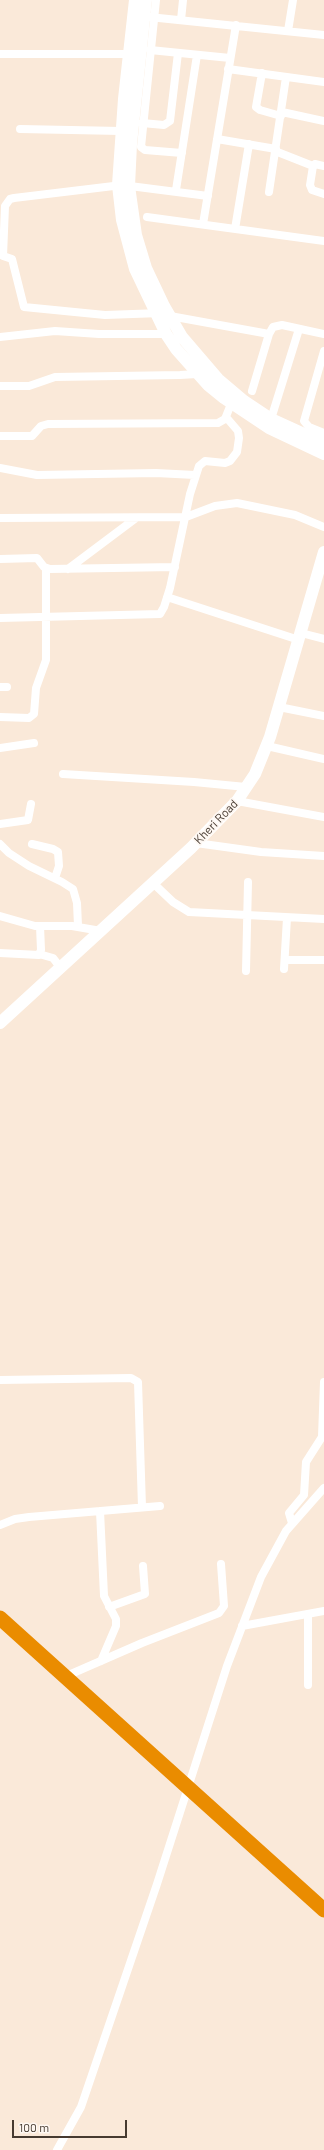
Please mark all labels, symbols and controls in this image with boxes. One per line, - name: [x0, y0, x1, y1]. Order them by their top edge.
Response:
- street label: Kheri Road: [191, 797, 241, 847]
- scale bar: [14, 2112, 129, 2138]
- text: 100 m: [19, 2120, 49, 2134]

